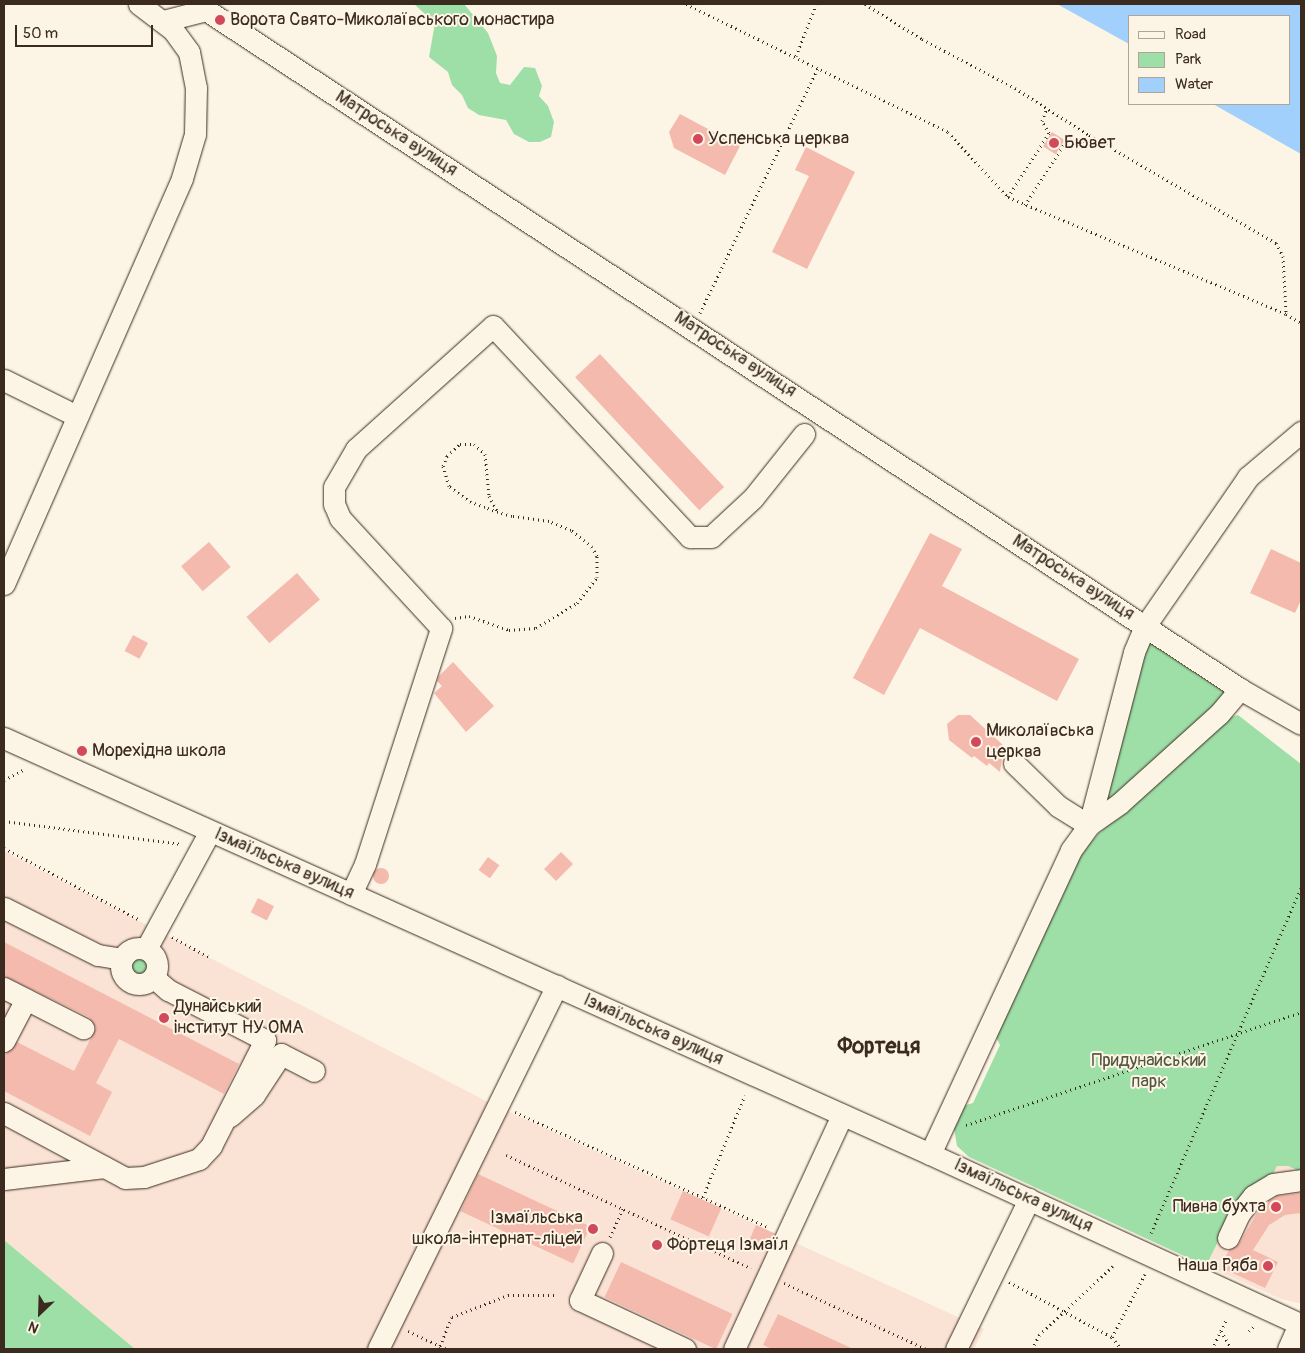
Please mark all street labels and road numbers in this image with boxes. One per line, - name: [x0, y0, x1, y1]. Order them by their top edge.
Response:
- street label: Матроська вулиця: [331, 86, 461, 182]
- street label: Матроська вулиця: [670, 307, 800, 403]
- street label: Матроська вулиця: [1008, 530, 1138, 626]
- street label: Ізмаїльська вулиця: [211, 824, 357, 904]
- street label: Ізмаїльська вулиця: [580, 990, 726, 1070]
- street label: Ізмаїльська вулиця: [950, 1154, 1096, 1238]

